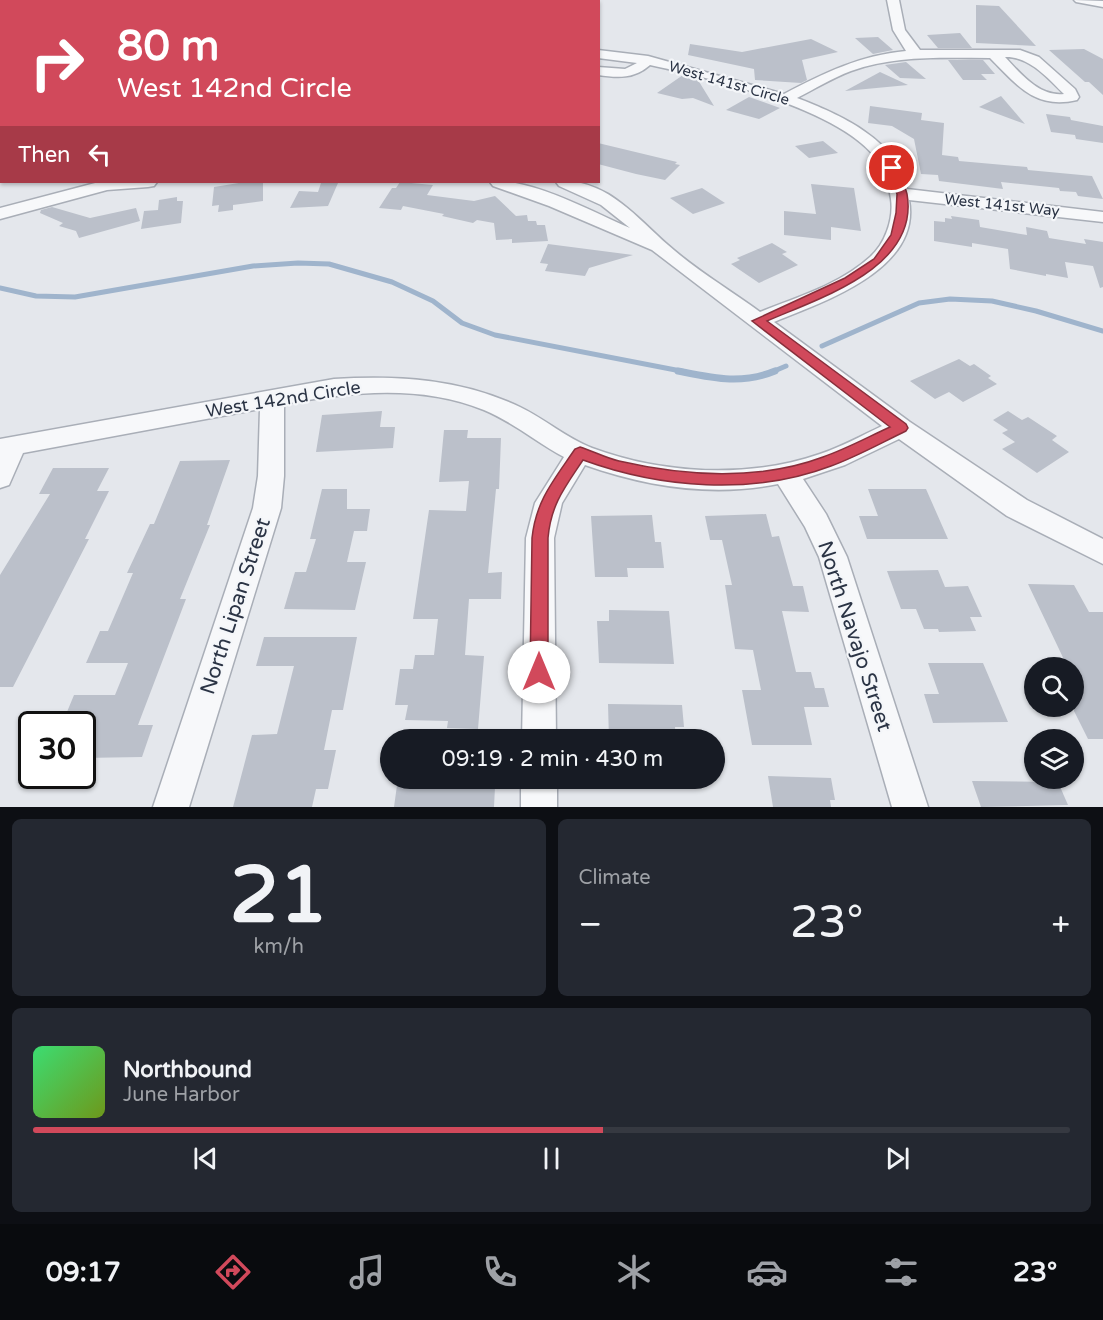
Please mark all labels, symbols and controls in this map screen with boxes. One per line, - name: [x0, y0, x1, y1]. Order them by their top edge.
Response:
- text: 80 m: [117, 21, 219, 72]
- icon: right: [18, 24, 96, 102]
- street label: West 141st Circle: [667, 57, 791, 109]
- text: West 142nd Circle: [117, 72, 352, 105]
- icon: left: [83, 138, 116, 171]
- text: Then: [18, 142, 71, 168]
- pin: [866, 142, 917, 193]
- icon: arrive: [875, 151, 908, 184]
- street label: West 141st Way: [944, 190, 1060, 220]
- street label: West 142nd Circle: [204, 376, 362, 422]
- street label: North Lipan Street: [195, 515, 276, 698]
- street label: North Navajo Street: [812, 538, 897, 734]
- position arrow: [507, 640, 571, 704]
- map controls: [1024, 657, 1084, 789]
- button: search: [1024, 657, 1084, 717]
- speed limit sign: 30: [18, 711, 96, 789]
- button: layers: [1024, 729, 1084, 789]
- text: 09:19 · 2 min · 430 m: [442, 746, 663, 772]
- text: 21: [230, 849, 328, 943]
- text: Climate: [579, 866, 651, 890]
- text: 23°: [790, 896, 863, 950]
- text: −: [579, 905, 602, 944]
- text: +: [1051, 905, 1070, 944]
- text: km/h: [254, 935, 304, 959]
- text: Northbound: [123, 1057, 252, 1083]
- text: June Harbor: [123, 1083, 240, 1107]
- icon: previous: [189, 1142, 222, 1175]
- icon: pause: [535, 1142, 568, 1175]
- icon: next: [881, 1142, 914, 1175]
- icon: directions: [212, 1251, 254, 1293]
- icon: music: [346, 1251, 388, 1293]
- icon: phone: [479, 1251, 521, 1293]
- icon: climate: [613, 1251, 655, 1293]
- icon: car: [746, 1251, 788, 1293]
- icon: filters: [880, 1251, 922, 1293]
- text: 09:17: [46, 1256, 121, 1289]
- text: 23°: [1013, 1256, 1057, 1289]

